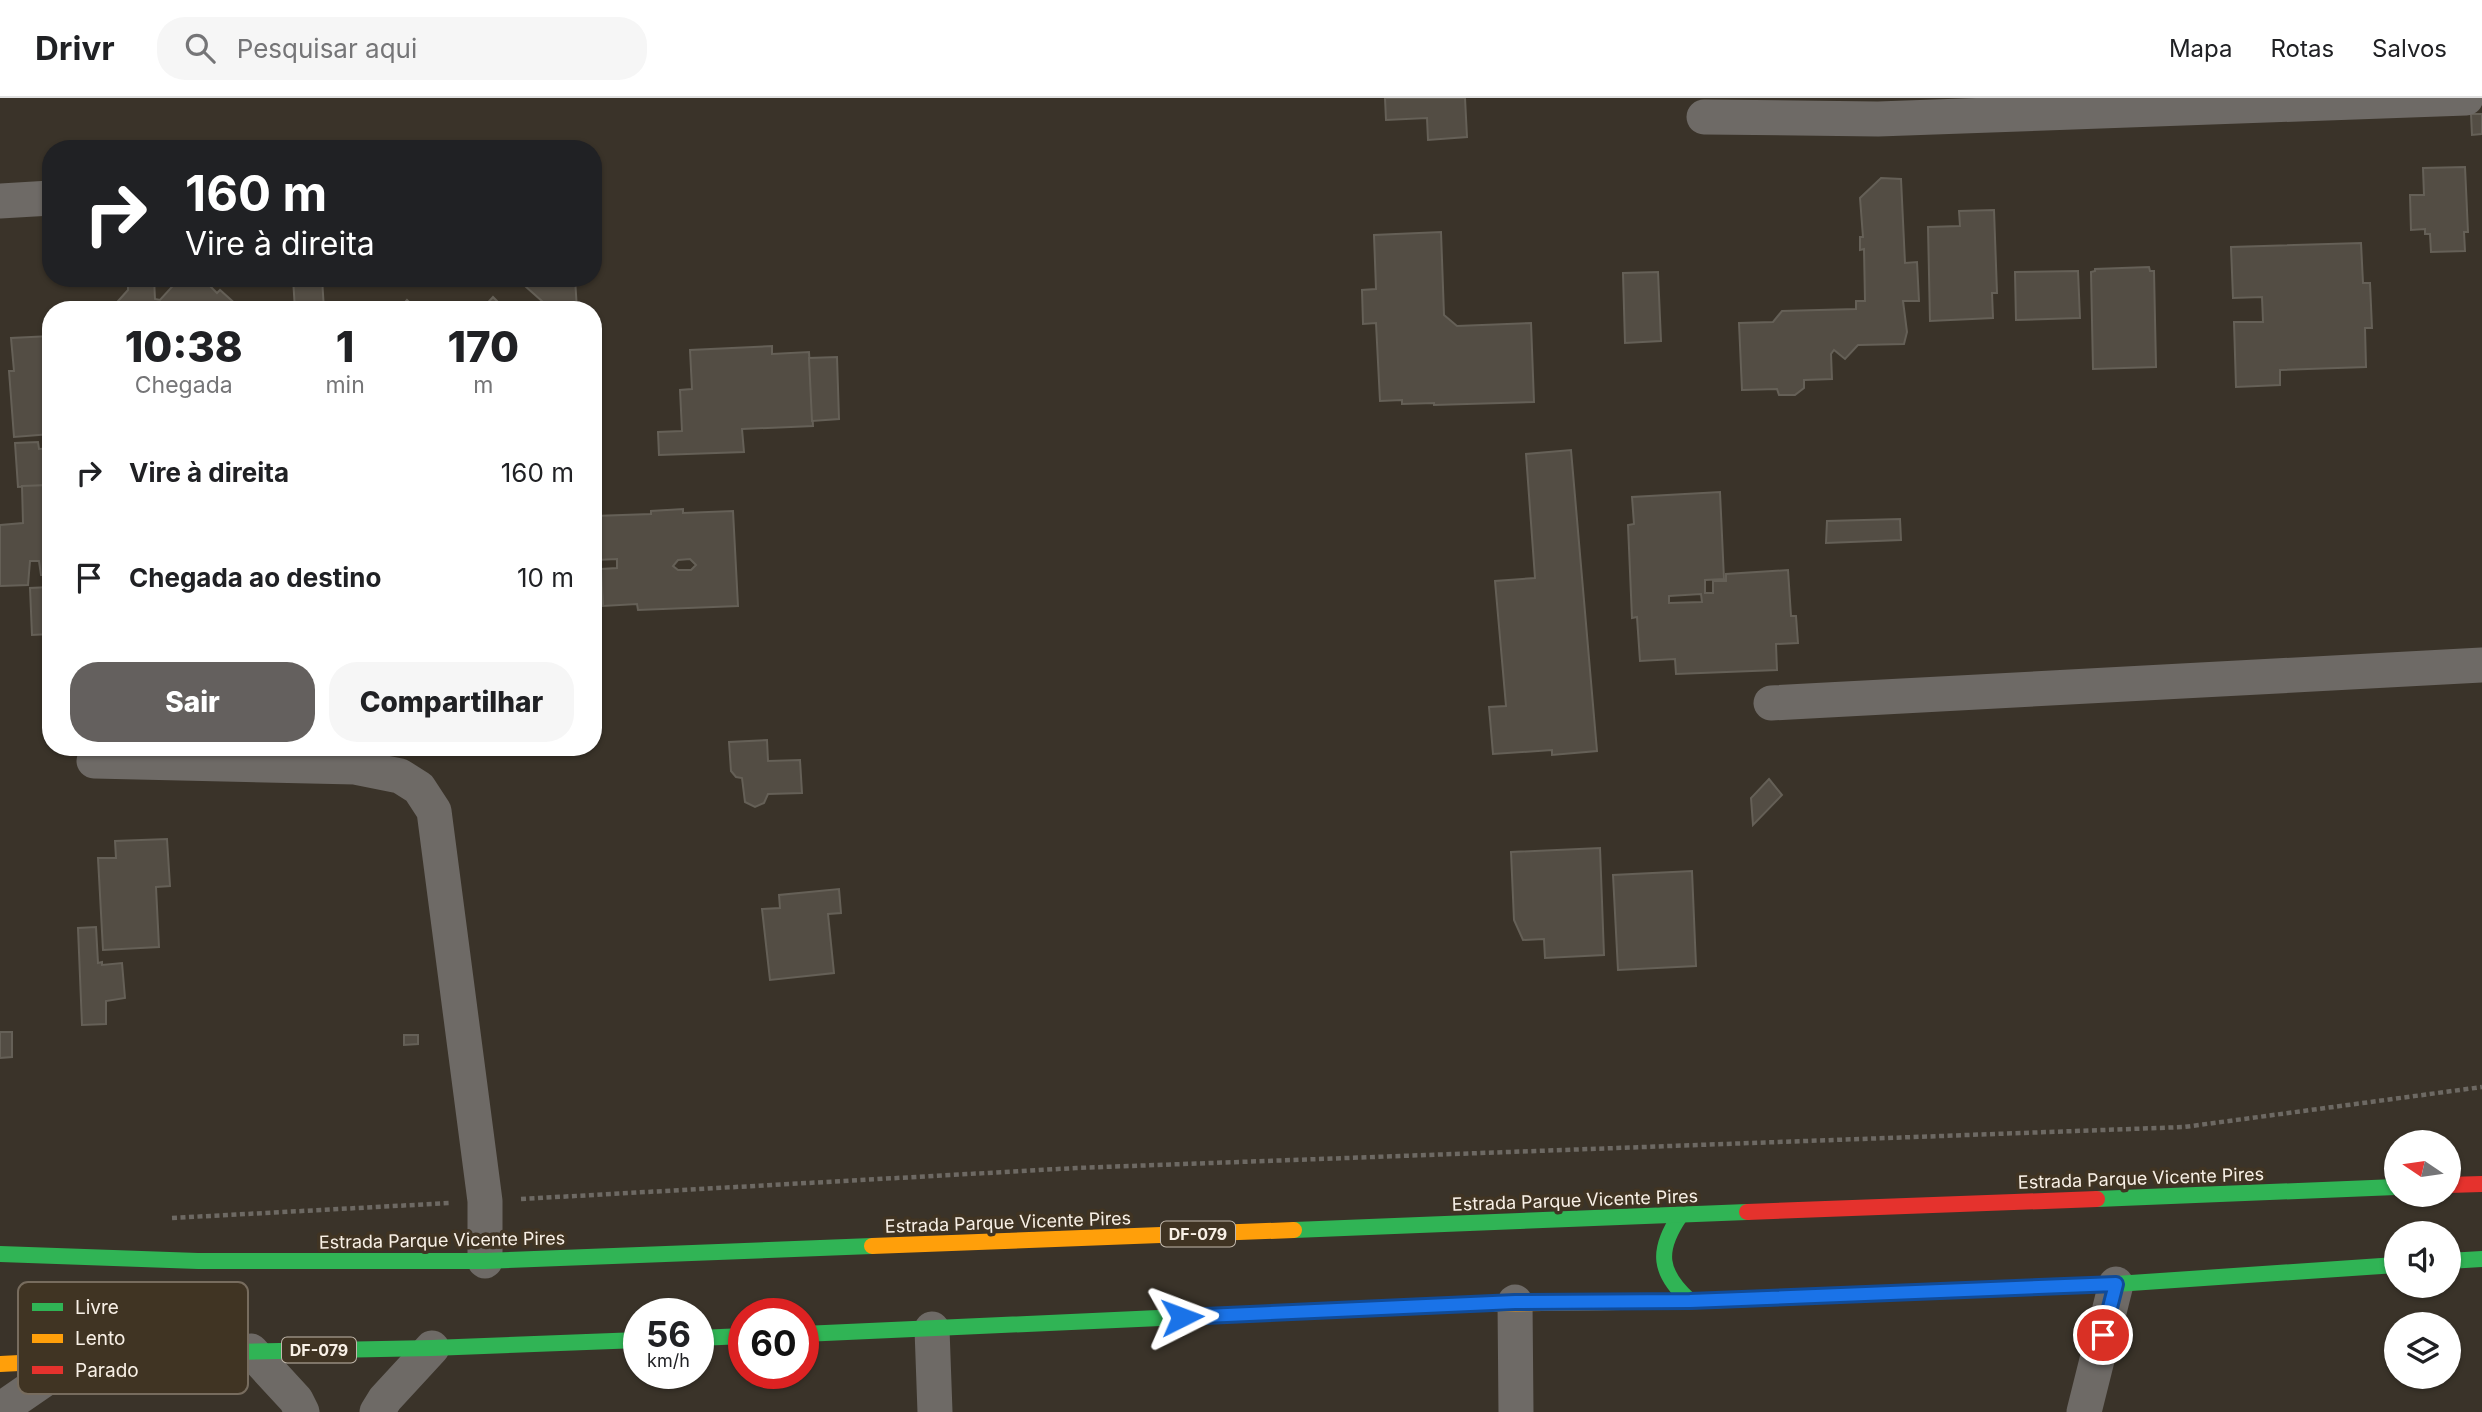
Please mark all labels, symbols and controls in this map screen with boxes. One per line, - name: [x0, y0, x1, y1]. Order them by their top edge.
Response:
- search box: [157, 17, 647, 80]
- text: Drivr: [35, 28, 115, 68]
- icon: search: [181, 29, 219, 67]
- text: Pesquisar aqui: [237, 33, 417, 64]
- text: Mapa: [2169, 34, 2233, 63]
- text: Rotas: [2271, 34, 2334, 63]
- text: Salvos: [2372, 34, 2447, 63]
- text: 160 m: [185, 164, 327, 223]
- icon: right: [70, 168, 161, 259]
- text: Vire à direita: [185, 224, 375, 263]
- text: 10:38: [125, 321, 243, 372]
- text: 1: [336, 321, 354, 372]
- text: 170: [448, 321, 519, 372]
- text: Chegada: [135, 371, 233, 399]
- text: min: [325, 371, 365, 399]
- text: m: [473, 371, 493, 399]
- icon: right: [70, 454, 108, 492]
- text: Vire à direita: [129, 457, 289, 488]
- text: 160 m: [501, 457, 574, 488]
- icon: arrive: [70, 559, 108, 597]
- text: Chegada ao destino: [129, 562, 381, 593]
- text: 10 m: [517, 562, 574, 593]
- button: Sair: [70, 662, 315, 742]
- button: Compartilhar: [329, 662, 574, 742]
- north arrow: [2384, 1130, 2460, 1208]
- map controls: [2384, 1130, 2461, 1389]
- street label: Estrada Parque Vicente Pires: [2018, 1163, 2264, 1193]
- street label: Estrada Parque Vicente Pires: [1452, 1185, 1698, 1215]
- street label: Estrada Parque Vicente Pires: [885, 1207, 1131, 1237]
- button: sound: [2384, 1221, 2461, 1298]
- road number: DF-079: [1161, 1222, 1235, 1246]
- street label: Estrada Parque Vicente Pires: [319, 1227, 565, 1253]
- position arrow: [1145, 1280, 1219, 1354]
- legend: [18, 1282, 248, 1394]
- text: Livre: [75, 1296, 119, 1319]
- speed limit sign: 60: [728, 1298, 819, 1389]
- pin: [2073, 1305, 2133, 1365]
- button: layers: [2384, 1312, 2461, 1389]
- text: 56: [646, 1313, 691, 1355]
- icon: arrive: [2084, 1316, 2122, 1354]
- text: Lento: [75, 1327, 125, 1350]
- road number: DF-079: [282, 1338, 356, 1362]
- text: km/h: [647, 1350, 690, 1371]
- text: Parado: [75, 1359, 139, 1382]

